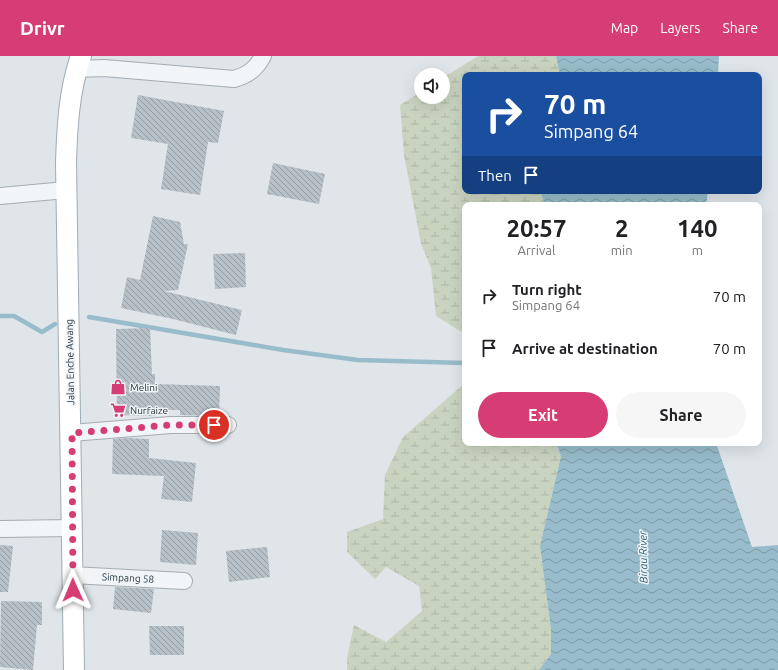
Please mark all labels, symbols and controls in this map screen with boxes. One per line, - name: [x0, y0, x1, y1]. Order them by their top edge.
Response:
- text: Drivr: [20, 17, 65, 39]
- text: Map: [611, 20, 638, 36]
- text: Layers: [660, 20, 700, 36]
- text: Share: [722, 20, 758, 36]
- map controls: [414, 68, 450, 104]
- button: sound: [414, 68, 450, 104]
- icon: right: [478, 88, 530, 140]
- text: 70 m: [544, 88, 606, 119]
- text: Simpang 64: [544, 121, 638, 141]
- icon: arrive: [520, 164, 542, 186]
- text: Then: [478, 167, 512, 184]
- text: 20:57: [506, 215, 566, 242]
- text: 2: [615, 215, 628, 242]
- text: 140: [677, 215, 718, 242]
- text: Arrival: [517, 243, 555, 257]
- text: min: [611, 243, 633, 257]
- text: m: [692, 243, 703, 257]
- text: Turn right: [512, 281, 582, 298]
- icon: right: [478, 285, 500, 307]
- text: 70 m: [713, 288, 746, 305]
- text: Simpang 64: [512, 298, 580, 312]
- street label: Jalan Enche Awang: [64, 319, 76, 405]
- icon: arrive: [478, 337, 500, 359]
- text: Arrive at destination: [512, 340, 658, 357]
- text: 70 m: [713, 340, 746, 357]
- shop icon: Melini: [109, 378, 127, 396]
- place label: Melini: [130, 382, 157, 393]
- button: Exit: [478, 392, 608, 438]
- button: Share: [616, 392, 746, 438]
- supermarket icon: Nurfaize: [109, 401, 127, 419]
- place label: Nurfaize: [130, 405, 168, 416]
- pin: [197, 408, 231, 442]
- icon: arrive: [203, 414, 225, 436]
- water label: Birau River: [637, 530, 649, 583]
- position arrow: [52, 569, 94, 611]
- street label: Simpang 58: [102, 571, 155, 585]

